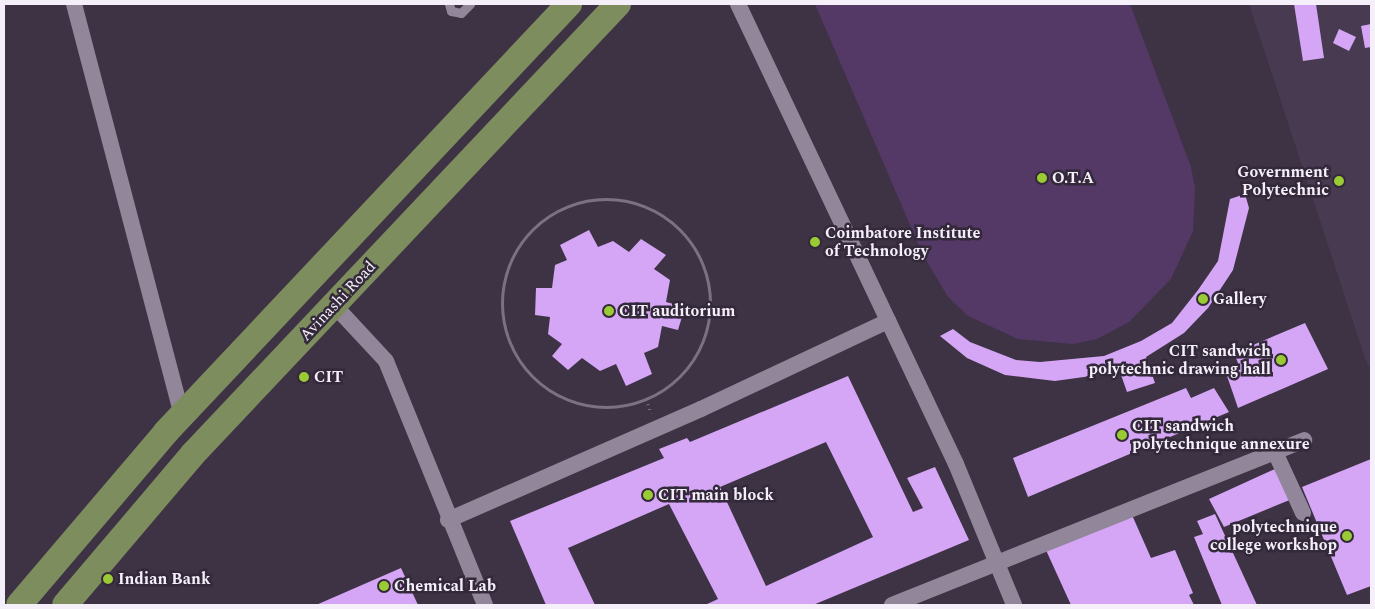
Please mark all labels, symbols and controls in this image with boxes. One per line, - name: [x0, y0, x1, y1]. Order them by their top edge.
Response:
- place label: Government Polytechnic: [1237, 162, 1329, 200]
- place label: O.T.A: [1052, 168, 1094, 188]
- marker: O.T.A: [1036, 172, 1048, 184]
- marker: Government Polytechnic: [1333, 175, 1345, 187]
- place label: Coimbatore Institute of Technology: [825, 223, 980, 261]
- marker: Coimbatore Institute of Technology: [809, 236, 821, 248]
- street label: Avinashi Road: [296, 257, 380, 345]
- place label: Gallery: [1213, 289, 1266, 309]
- marker: Gallery: [1197, 293, 1209, 305]
- place label: CIT auditorium: [619, 301, 735, 321]
- marker: CIT auditorium: [603, 305, 615, 317]
- place label: CIT sandwich polytechnic drawing hall: [1088, 341, 1271, 379]
- marker: CIT sandwich polytechnic drawing hall: [1275, 354, 1287, 366]
- place label: CIT: [314, 367, 343, 387]
- marker: CIT: [298, 371, 310, 383]
- place label: CIT sandwich polytechnique annexure: [1132, 416, 1310, 454]
- marker: CIT sandwich polytechnique annexure: [1116, 429, 1128, 441]
- place label: CIT main block: [658, 485, 774, 505]
- marker: CIT main block: [642, 489, 654, 501]
- place label: polytechnique college workshop: [1210, 517, 1337, 555]
- marker: polytechnique college workshop: [1341, 530, 1353, 542]
- place label: Indian Bank: [118, 569, 211, 589]
- marker: Indian Bank: [102, 573, 114, 585]
- place label: Chemical Lab: [394, 576, 496, 596]
- marker: Chemical Lab: [378, 580, 390, 592]

